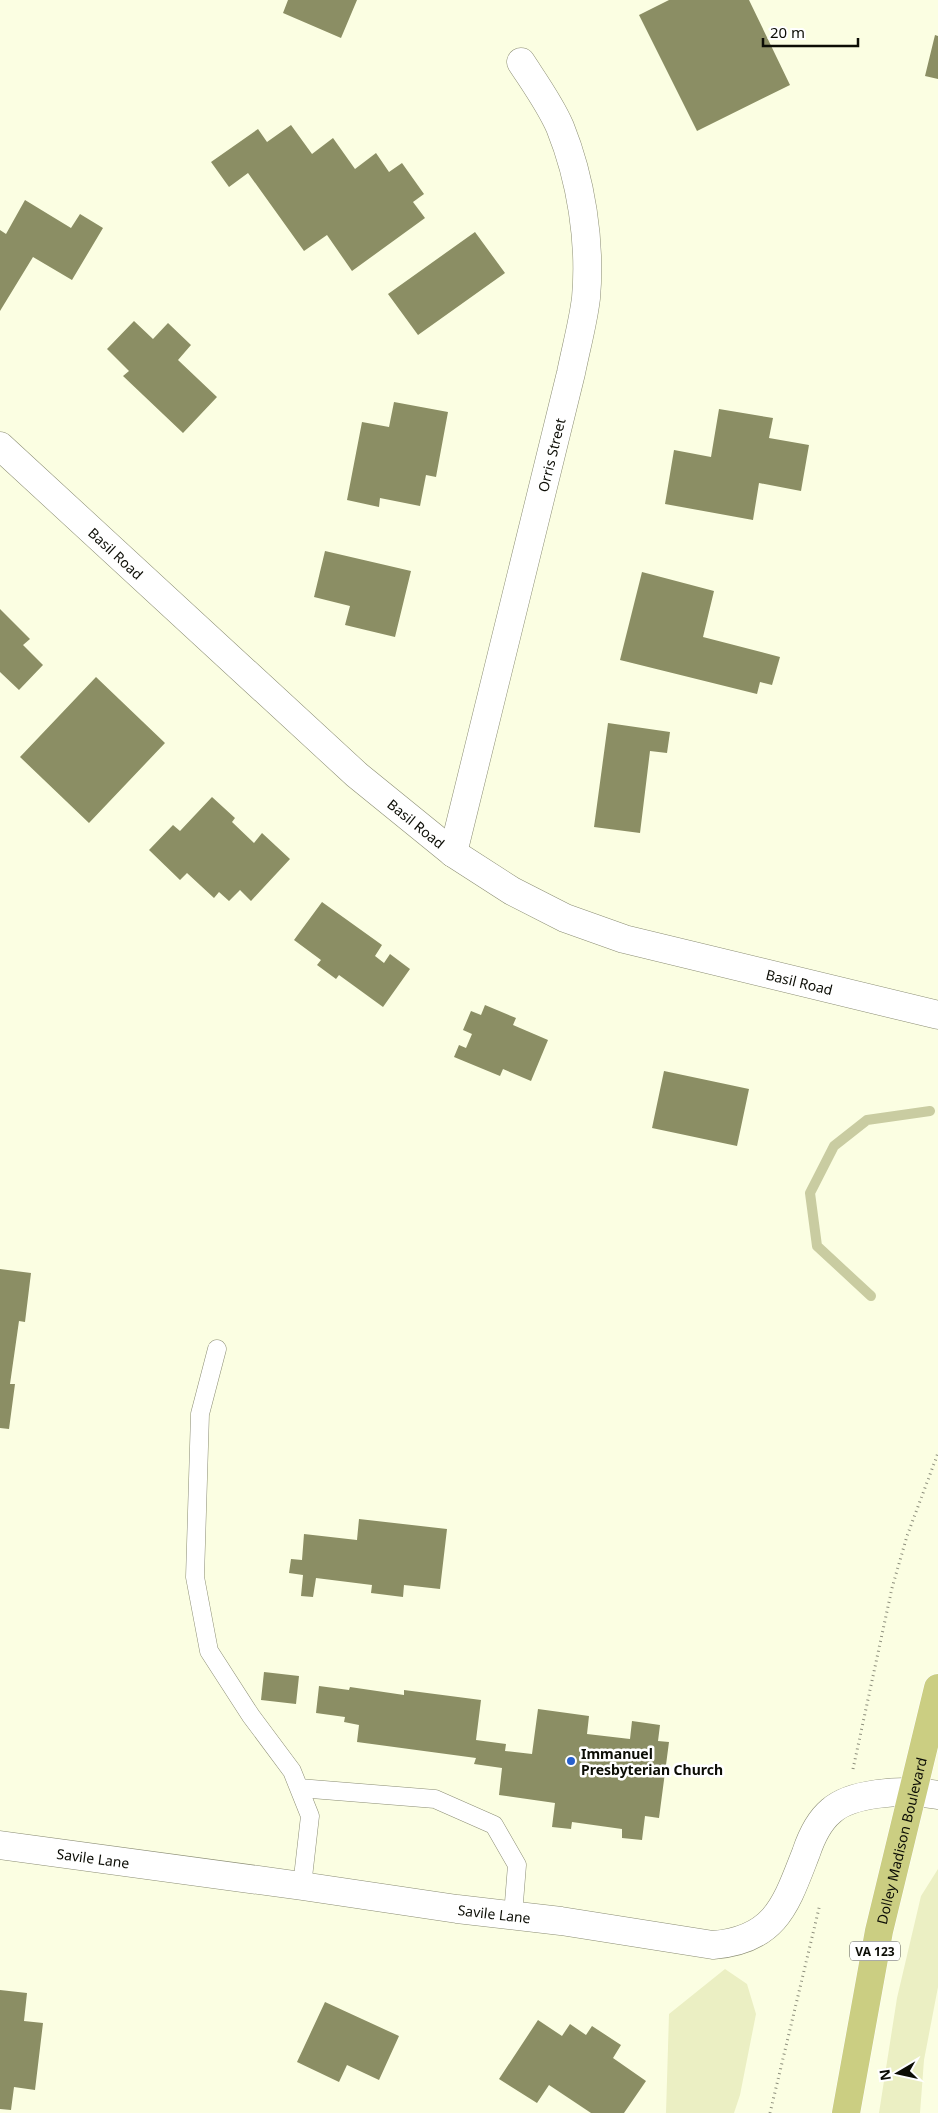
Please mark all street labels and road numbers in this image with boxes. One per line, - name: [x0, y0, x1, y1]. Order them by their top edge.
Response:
- street label: Orris Street: [533, 416, 569, 494]
- street label: Basil Road: [85, 523, 148, 583]
- street label: Basil Road: [384, 794, 449, 852]
- street label: Basil Road: [764, 964, 835, 999]
- street label: Dolley Madison Boulevard: [872, 1755, 930, 1926]
- street label: Savile Lane: [56, 1843, 131, 1872]
- street label: Savile Lane: [457, 1900, 532, 1927]
- road number: VA 123: [850, 1942, 900, 1960]

